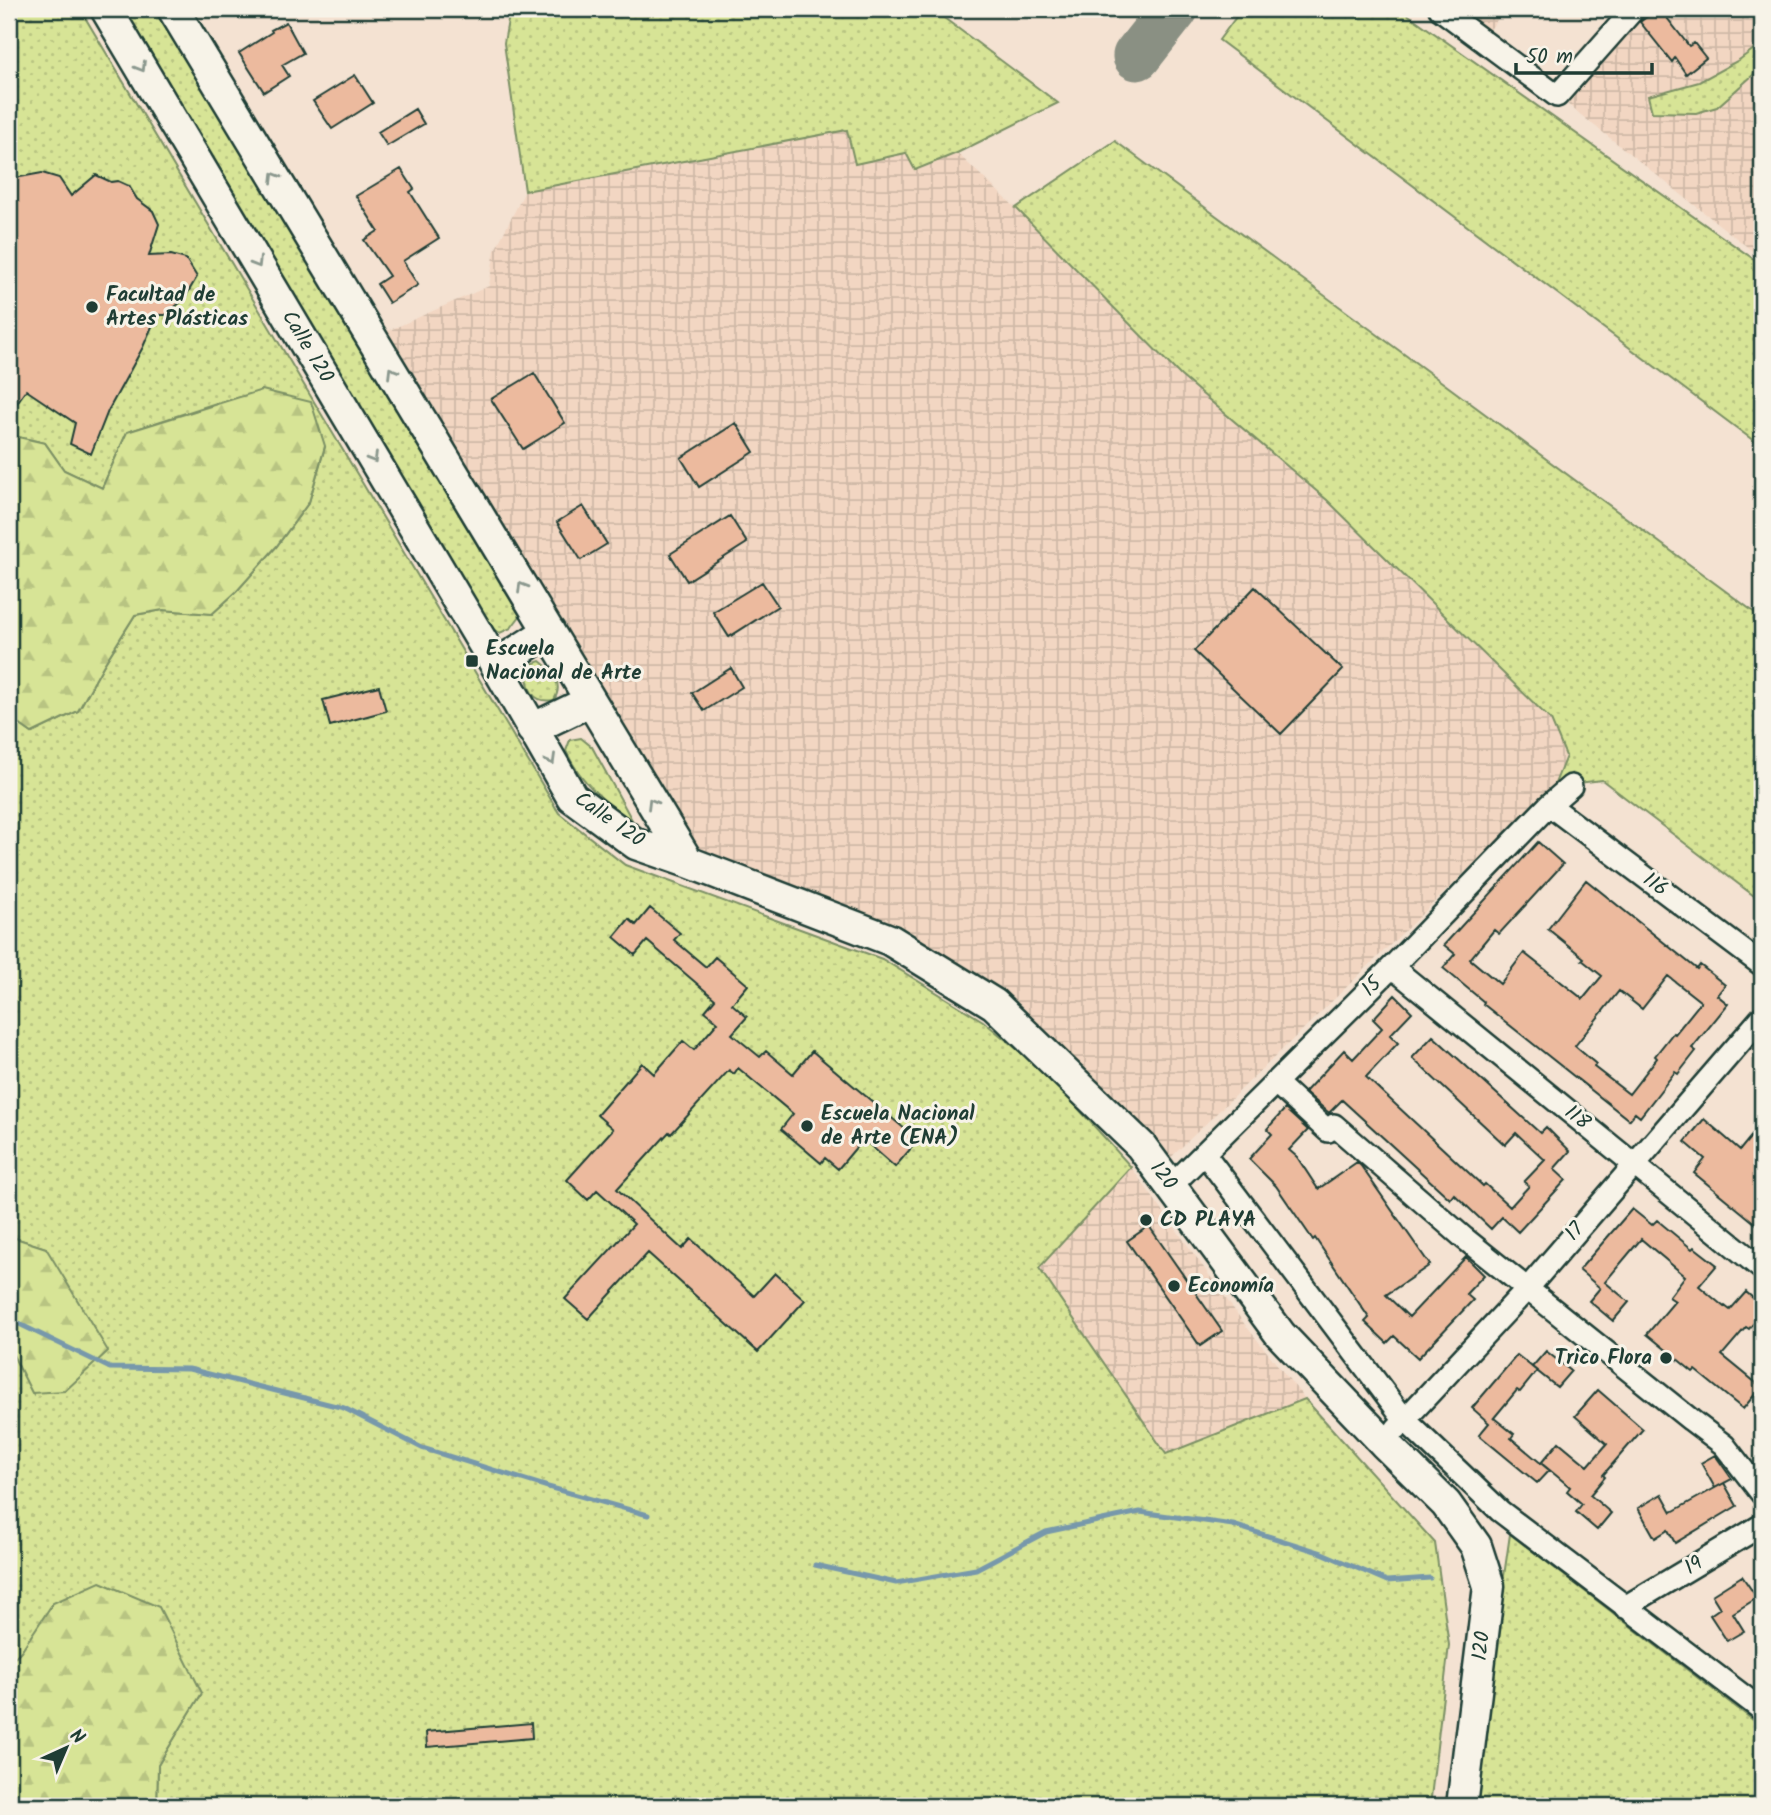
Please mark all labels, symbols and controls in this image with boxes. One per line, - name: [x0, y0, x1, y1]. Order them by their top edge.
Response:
- scale bar: [1516, 32, 1652, 76]
- text: 50 m: [1526, 41, 1573, 74]
- one-way arrow: [132, 60, 145, 73]
- one-way arrow: [270, 171, 283, 184]
- one-way arrow: [249, 255, 262, 268]
- place label: Facultad de Artes Plásticas: [106, 279, 248, 336]
- marker: Facultad de Artes Plásticas: [84, 299, 100, 315]
- street label: Calle 120: [272, 304, 342, 390]
- one-way arrow: [388, 366, 401, 379]
- one-way arrow: [365, 451, 378, 464]
- one-way arrow: [518, 582, 531, 595]
- place label: Escuela Nacional de Arte: [486, 633, 641, 690]
- marker: Escuela Nacional de Arte: [464, 653, 480, 669]
- one-way arrow: [542, 753, 555, 766]
- street label: Calle 120: [567, 784, 651, 856]
- one-way arrow: [648, 798, 661, 811]
- street label: 116: [1635, 864, 1675, 906]
- street label: 15: [1354, 968, 1391, 1005]
- street label: 118: [1557, 1097, 1598, 1139]
- place label: Escuela Nacional de Arte (ENA): [821, 1098, 975, 1155]
- marker: Escuela Nacional de Arte (ENA): [799, 1118, 815, 1134]
- street label: 120: [1141, 1154, 1185, 1198]
- place label: CD PLAYA: [1160, 1204, 1256, 1237]
- marker: CD PLAYA: [1138, 1212, 1154, 1228]
- street label: 17: [1557, 1214, 1594, 1249]
- place label: Economía: [1188, 1270, 1274, 1303]
- marker: Economía: [1166, 1278, 1182, 1294]
- place label: Trico Flora: [1555, 1342, 1652, 1375]
- marker: Trico Flora: [1658, 1350, 1674, 1366]
- street label: 19: [1678, 1548, 1710, 1584]
- street label: 120: [1464, 1629, 1500, 1663]
- north arrow: [32, 1714, 102, 1784]
- text: N: [62, 1722, 91, 1752]

